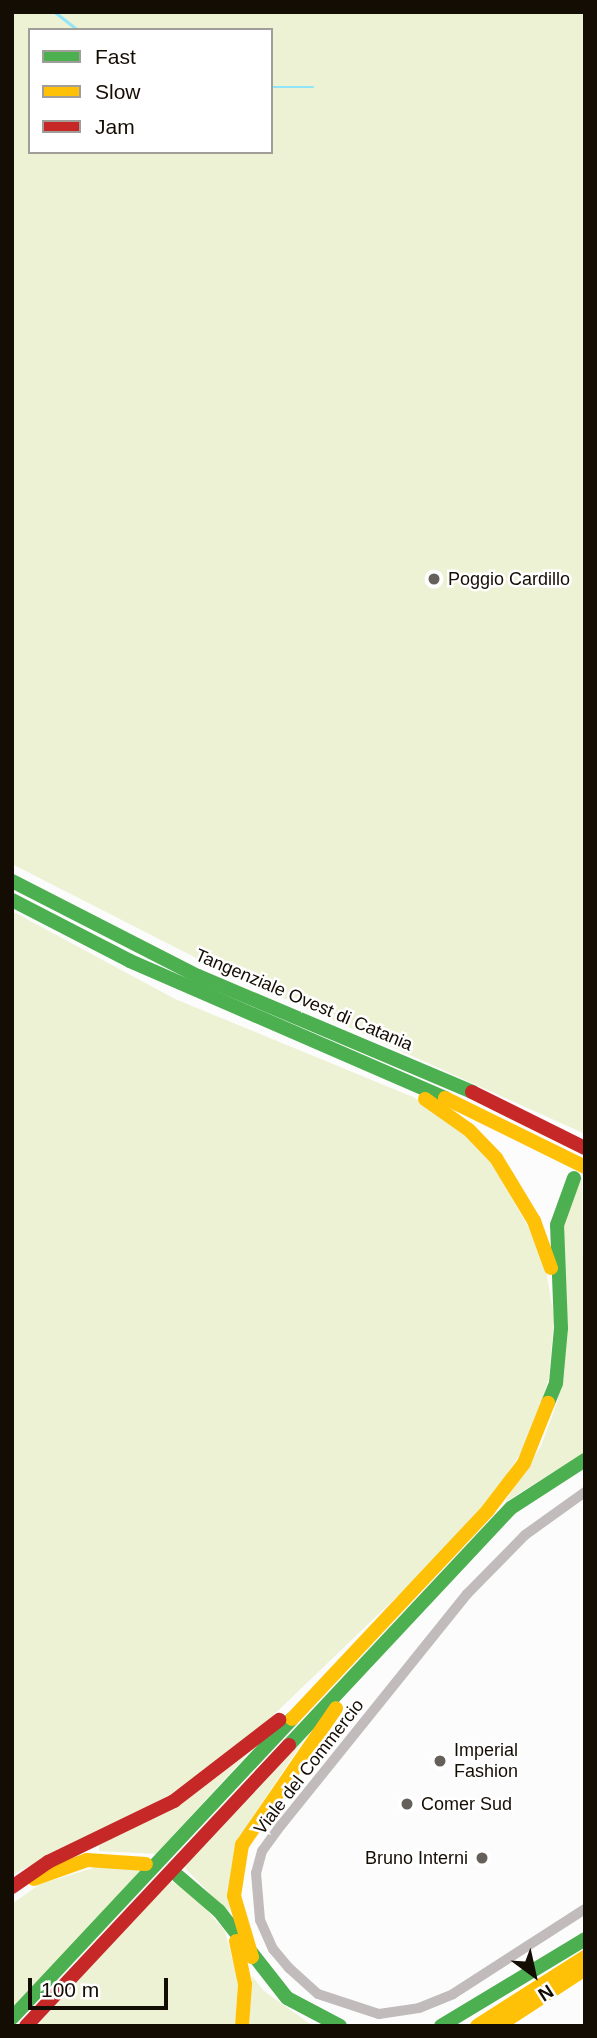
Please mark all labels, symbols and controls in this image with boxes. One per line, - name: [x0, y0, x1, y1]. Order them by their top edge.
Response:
- legend: [28, 28, 273, 154]
- text: Fast: [95, 45, 136, 68]
- text: Slow: [95, 80, 141, 103]
- text: Jam: [95, 115, 135, 138]
- place label: Poggio Cardillo: [448, 568, 570, 590]
- marker: Poggio Cardillo: [426, 571, 442, 587]
- street label: Tangenziale Ovest di Catania: [192, 944, 416, 1056]
- street label: Viale del Commercio: [249, 1695, 369, 1839]
- place label: Imperial Fashion: [454, 1740, 518, 1782]
- marker: Imperial Fashion: [432, 1753, 448, 1769]
- place label: Comer Sud: [421, 1793, 512, 1815]
- marker: Comer Sud: [399, 1796, 415, 1812]
- place label: Bruno Interni: [365, 1847, 468, 1869]
- marker: Bruno Interni: [474, 1850, 490, 1866]
- north arrow: [499, 1940, 569, 2010]
- scale bar: [32, 1965, 172, 2009]
- text: 100 m: [41, 1978, 99, 2001]
- text: N: [534, 1980, 557, 2006]

